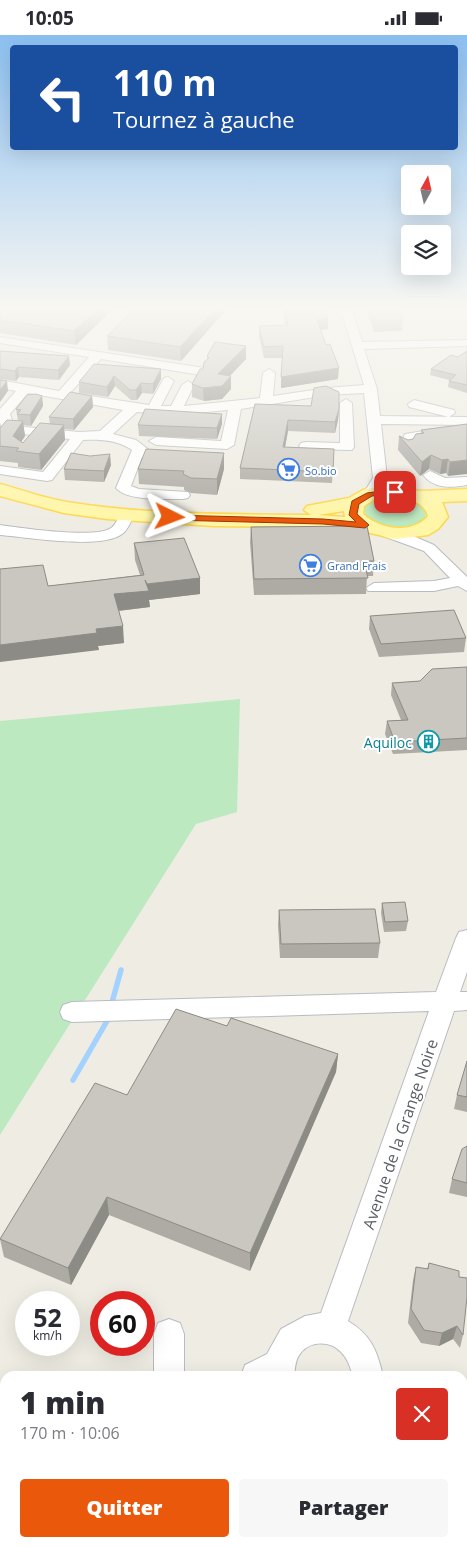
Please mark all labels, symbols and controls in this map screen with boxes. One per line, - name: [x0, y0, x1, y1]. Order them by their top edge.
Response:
- text: 10:05: [25, 5, 74, 31]
- text: 110 m: [113, 59, 217, 106]
- icon: left: [30, 65, 95, 130]
- text: Tournez à gauche: [113, 104, 295, 134]
- north arrow: [401, 165, 451, 215]
- map controls: [401, 165, 451, 275]
- button: layers: [401, 225, 451, 275]
- supermarket icon: So.bio: [277, 458, 301, 482]
- place label: So.bio: [305, 463, 337, 478]
- pin: [374, 471, 416, 513]
- icon: arrive: [381, 478, 409, 506]
- position arrow: [143, 490, 195, 542]
- supermarket icon: Grand Frais: [299, 553, 323, 577]
- place label: Grand Frais: [327, 558, 386, 573]
- building icon: Aquiloc: [416, 730, 440, 754]
- place label: Aquiloc: [364, 733, 412, 752]
- street label: Avenue de la Grange Noire: [357, 1036, 443, 1232]
- speed limit sign: 60: [90, 1291, 155, 1356]
- text: 52: [33, 1300, 62, 1334]
- text: km/h: [33, 1327, 62, 1344]
- text: 1 min: [20, 1382, 105, 1423]
- button: close: [396, 1388, 448, 1440]
- text: 170 m · 10:06: [20, 1422, 120, 1444]
- button: Quitter: [20, 1479, 229, 1537]
- button: Partager: [239, 1479, 448, 1537]

